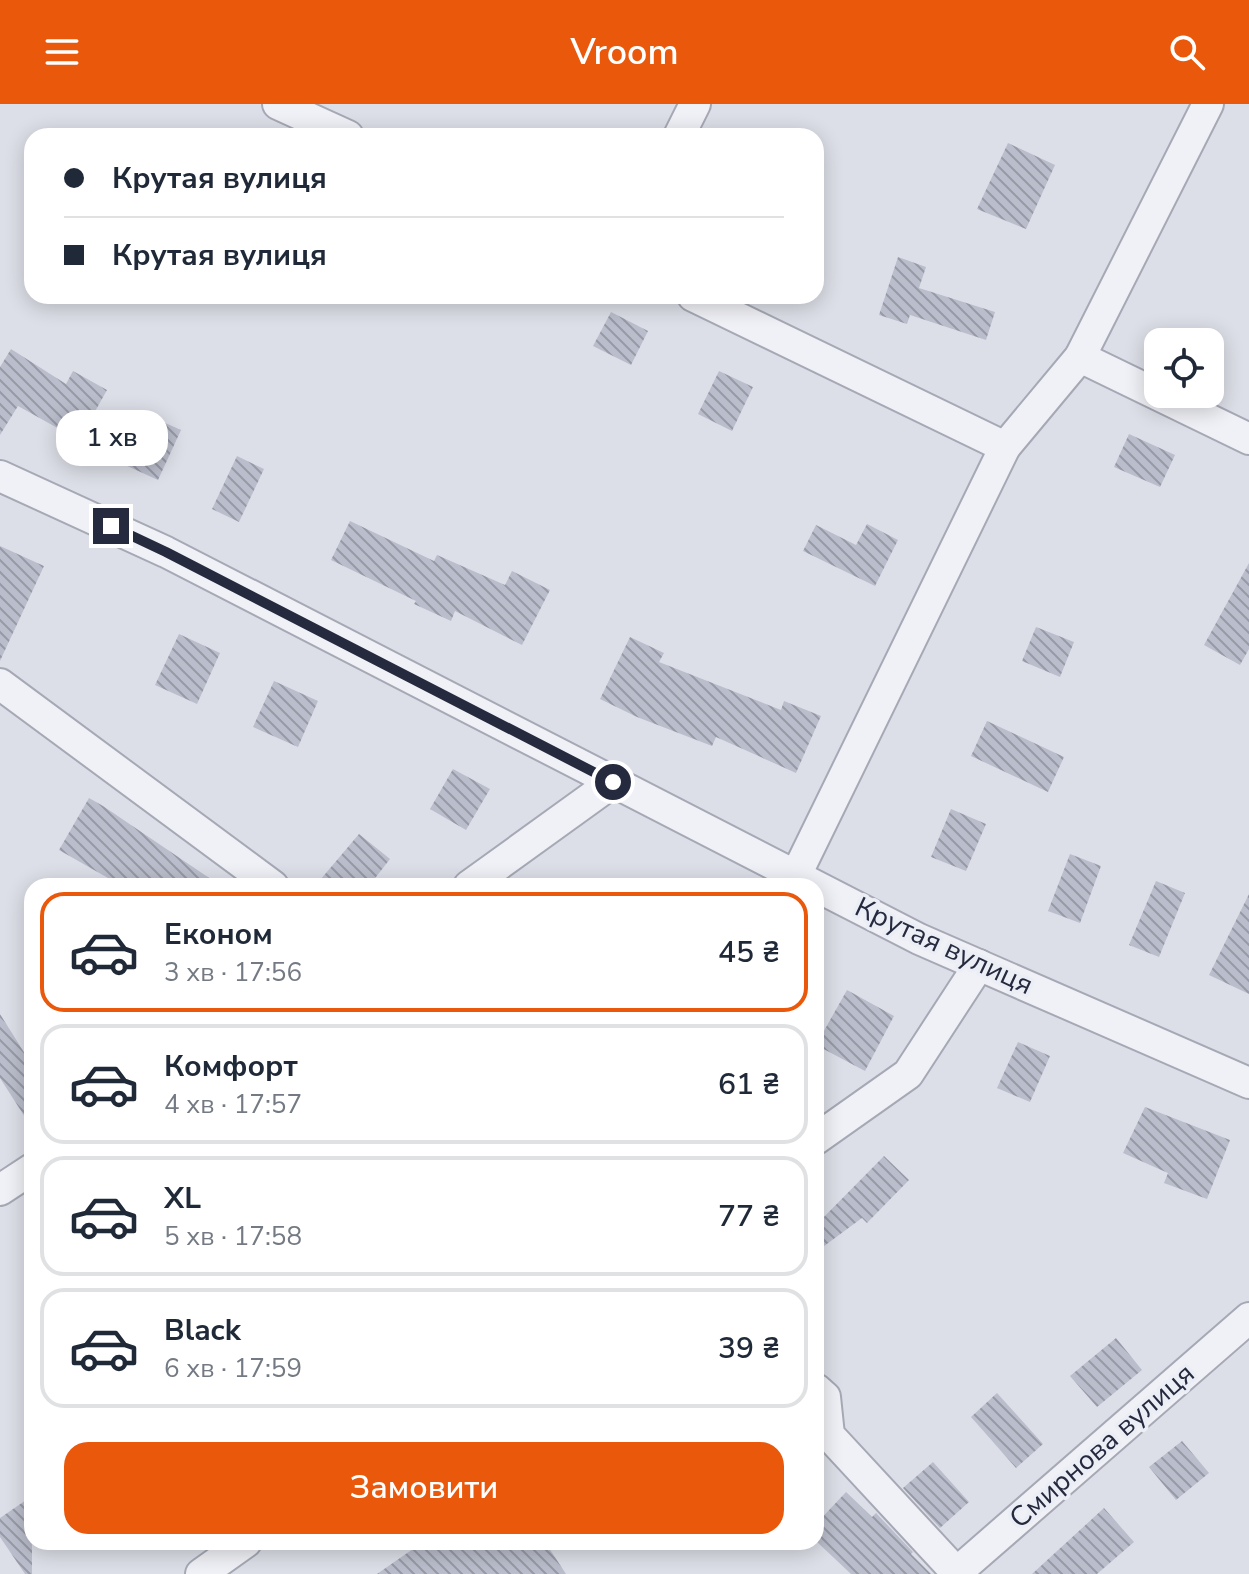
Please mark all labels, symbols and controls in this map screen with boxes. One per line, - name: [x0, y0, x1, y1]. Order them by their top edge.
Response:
- text: Vroom: [570, 28, 679, 77]
- icon: menu: [40, 30, 84, 74]
- icon: search: [1165, 30, 1209, 74]
- text: Крутая вулиця: [112, 158, 327, 199]
- text: Крутая вулиця: [112, 235, 327, 276]
- map controls: [1144, 328, 1224, 408]
- button: locate: [1144, 328, 1224, 408]
- callout: 1 хв: [55, 410, 167, 466]
- text: 1 хв: [86, 420, 138, 455]
- route end: [93, 508, 129, 544]
- route start: [595, 764, 631, 800]
- street label: Крутая вулиця: [849, 888, 1039, 1004]
- text: Економ: [164, 914, 273, 955]
- icon: car: [68, 916, 140, 988]
- text: 45 ₴: [718, 932, 780, 973]
- text: 3 хв · 17:56: [164, 955, 302, 990]
- text: Комфорт: [164, 1046, 298, 1087]
- icon: car: [68, 1048, 140, 1120]
- text: 61 ₴: [718, 1064, 780, 1105]
- text: 4 хв · 17:57: [164, 1087, 302, 1122]
- text: XL: [164, 1178, 201, 1219]
- icon: car: [68, 1180, 140, 1252]
- text: 77 ₴: [718, 1196, 780, 1237]
- text: 5 хв · 17:58: [164, 1219, 302, 1254]
- text: Black: [164, 1310, 241, 1351]
- icon: car: [68, 1312, 140, 1384]
- text: 39 ₴: [718, 1328, 780, 1369]
- text: 6 хв · 17:59: [164, 1351, 302, 1386]
- street label: Смирнова вулиця: [1001, 1355, 1203, 1537]
- button: Замовити: [64, 1442, 784, 1534]

